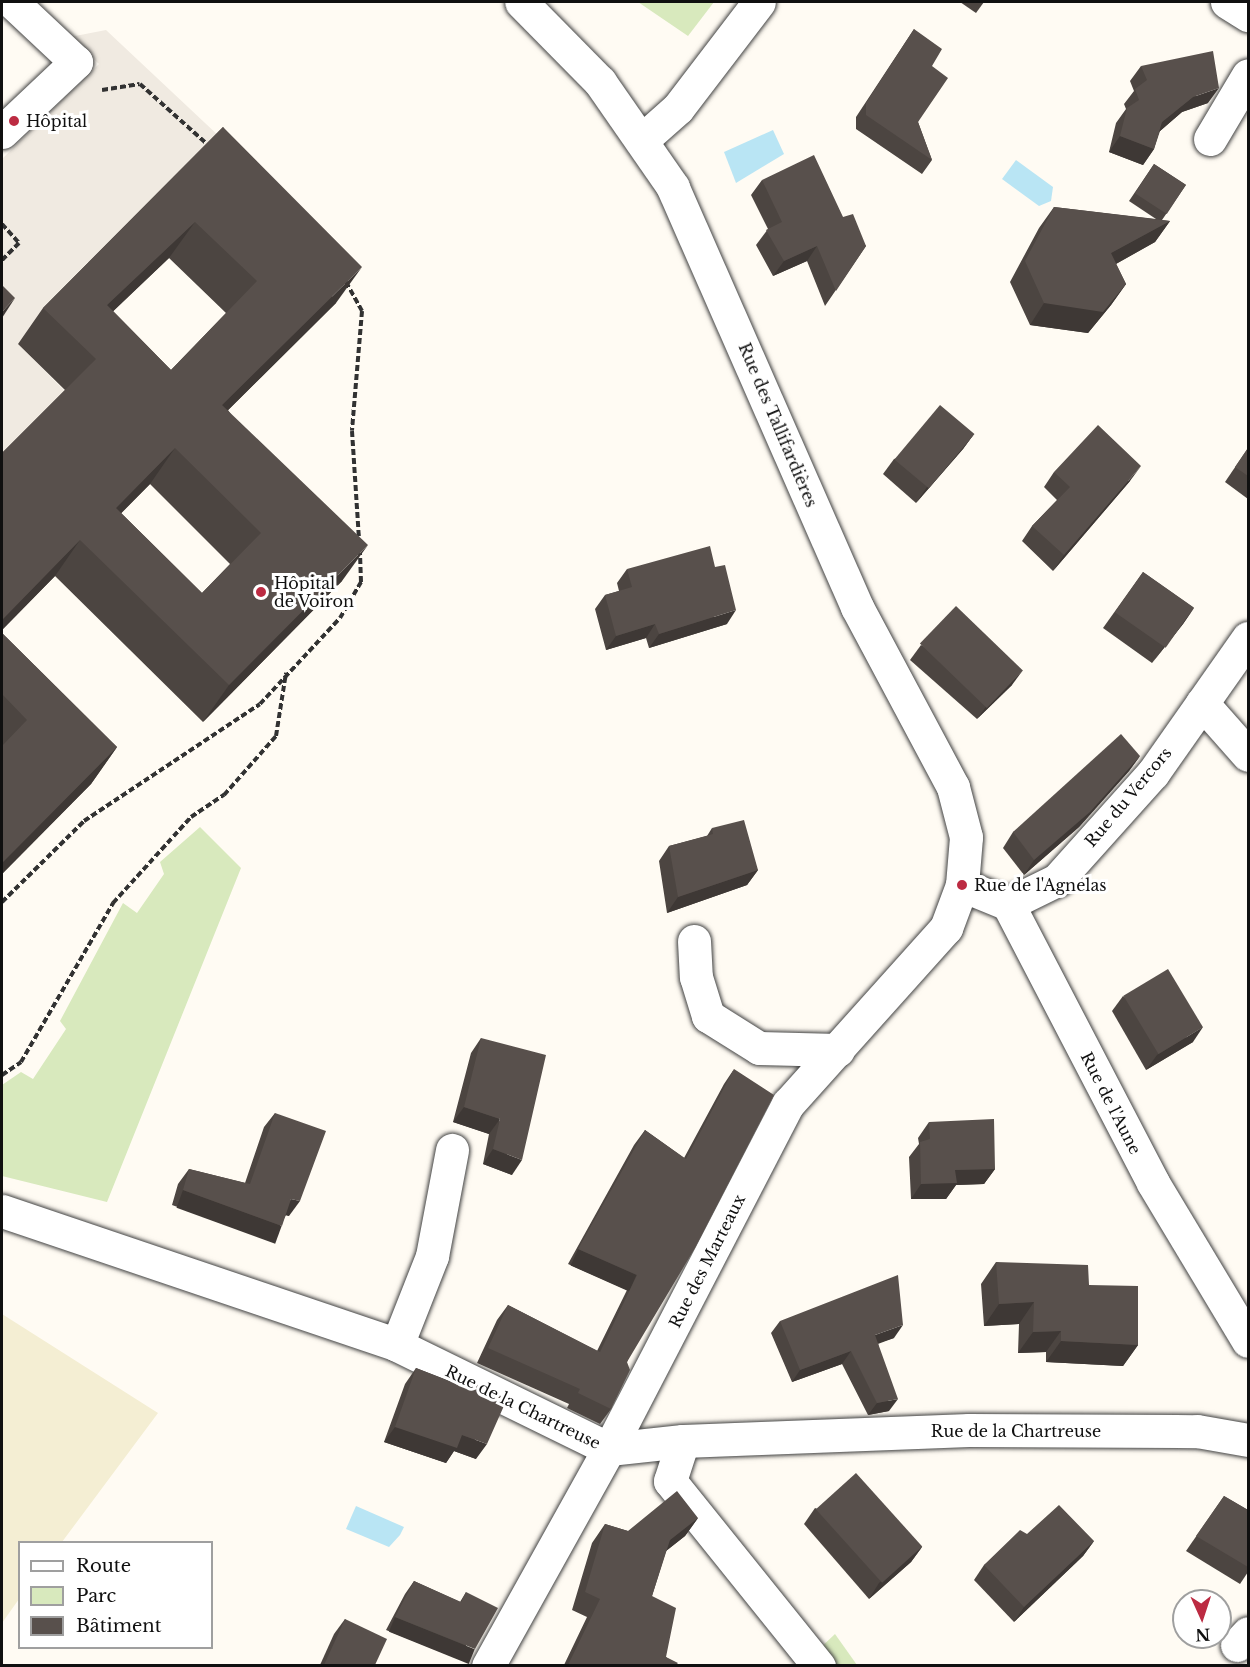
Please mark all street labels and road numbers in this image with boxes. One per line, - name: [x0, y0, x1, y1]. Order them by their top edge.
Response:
- street label: Rue des Tallifardières: [735, 340, 821, 510]
- street label: Rue du Vercors: [1080, 743, 1176, 851]
- street label: Rue de l'Aune: [1077, 1049, 1145, 1157]
- street label: Rue des Marteaux: [665, 1191, 749, 1331]
- street label: Rue de la Chartreuse: [442, 1361, 604, 1453]
- street label: Rue de la Chartreuse: [931, 1421, 1101, 1441]

